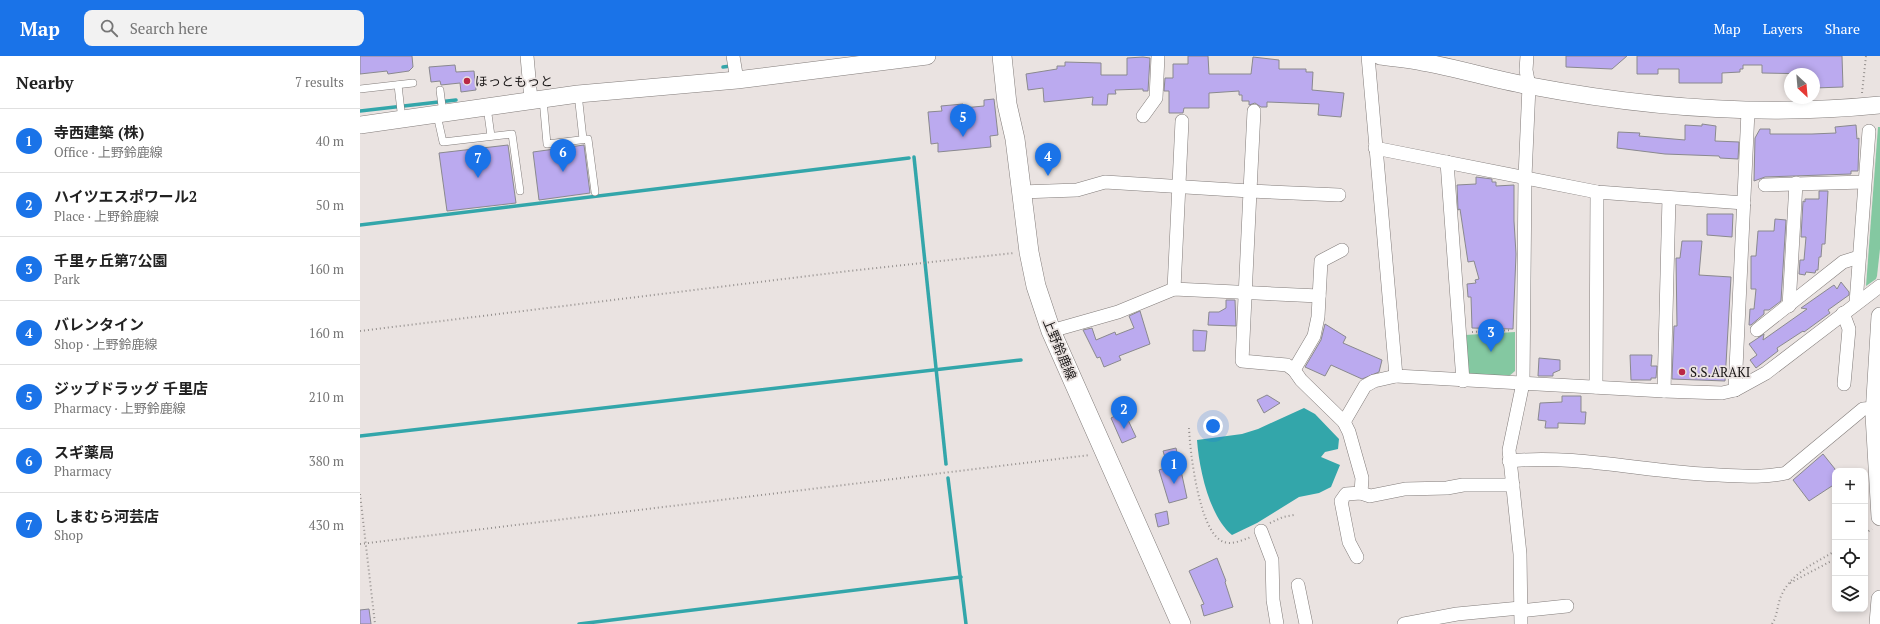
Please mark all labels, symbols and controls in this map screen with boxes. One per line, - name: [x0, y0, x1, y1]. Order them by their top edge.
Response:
- search box: [84, 10, 364, 46]
- text: Map: [20, 16, 60, 41]
- icon: search: [98, 17, 120, 39]
- text: Search here: [130, 18, 208, 38]
- text: Map: [1714, 19, 1741, 38]
- text: Layers: [1763, 19, 1803, 38]
- text: Share: [1825, 19, 1860, 38]
- north arrow: [1784, 68, 1820, 104]
- text: Nearby: [16, 71, 74, 94]
- place label: ほっともっと: [475, 72, 553, 90]
- text: 7 results: [295, 73, 344, 91]
- marker: ほっともっと: [462, 76, 472, 86]
- pin: 5: [950, 104, 976, 137]
- text: 寺西建築 (株): [54, 122, 144, 142]
- text: 1: [25, 132, 33, 150]
- text: 40 m: [316, 132, 344, 150]
- pin: 6: [550, 139, 576, 172]
- text: Office · 上野鈴鹿線: [54, 143, 163, 161]
- pin: 4: [1035, 143, 1061, 176]
- pin: 7: [465, 145, 491, 178]
- text: ハイツエスポワール2: [54, 186, 197, 206]
- text: 2: [25, 196, 33, 214]
- text: 50 m: [316, 196, 344, 214]
- text: Place · 上野鈴鹿線: [54, 207, 159, 225]
- text: 千里ヶ丘第7公園: [54, 250, 167, 270]
- text: 3: [25, 260, 33, 278]
- text: 160 m: [309, 260, 344, 278]
- text: Park: [54, 270, 80, 288]
- text: バレンタイン: [54, 314, 144, 334]
- street label: 上野鈴鹿線: [1039, 316, 1081, 382]
- pin: 3: [1478, 319, 1504, 352]
- text: 4: [25, 324, 33, 342]
- text: 160 m: [309, 324, 344, 342]
- text: Shop · 上野鈴鹿線: [54, 335, 158, 353]
- place label: S.S.ARAKI: [1690, 363, 1750, 381]
- marker: S.S.ARAKI: [1677, 367, 1687, 377]
- text: ジップドラッグ 千里店: [54, 378, 208, 398]
- text: 5: [25, 388, 33, 406]
- text: 210 m: [309, 388, 344, 406]
- pin: 2: [1111, 396, 1137, 429]
- text: Pharmacy · 上野鈴鹿線: [54, 399, 186, 417]
- your location: [1203, 416, 1223, 436]
- text: スギ薬局: [54, 442, 114, 462]
- pin: 1: [1161, 451, 1187, 484]
- text: 6: [25, 452, 33, 470]
- text: 380 m: [309, 452, 344, 470]
- text: Pharmacy: [54, 462, 111, 480]
- map controls: [1832, 468, 1868, 612]
- button: +: [1832, 468, 1868, 504]
- button: −: [1832, 504, 1868, 540]
- text: しまむら河芸店: [54, 506, 159, 526]
- text: 7: [25, 516, 33, 534]
- text: 430 m: [309, 516, 344, 534]
- text: Shop: [54, 526, 83, 544]
- button: locate: [1832, 540, 1868, 576]
- button: layers: [1832, 576, 1868, 612]

